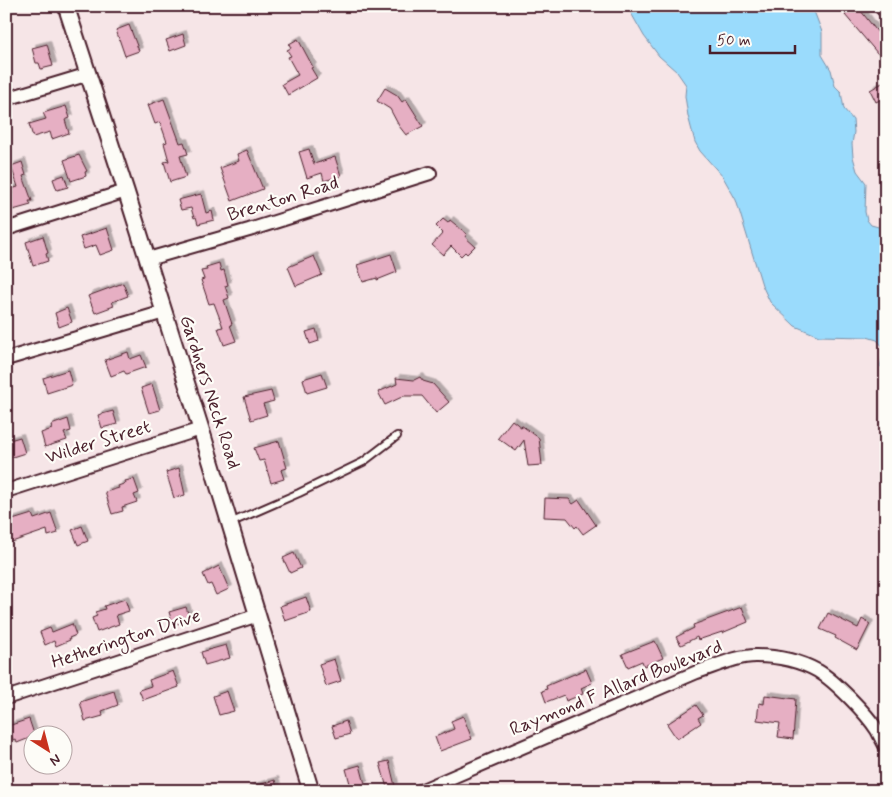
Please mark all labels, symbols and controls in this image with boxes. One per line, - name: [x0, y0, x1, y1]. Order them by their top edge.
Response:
- scale bar: [710, 22, 794, 54]
- text: 50 m: [717, 31, 751, 51]
- street label: Brenton Road: [224, 170, 342, 228]
- street label: Gardners Neck Road: [173, 312, 247, 472]
- street label: Wilder Street: [42, 414, 154, 470]
- street label: Hetherington Drive: [48, 603, 204, 677]
- street label: Raymond F Allard Boulevard: [506, 634, 726, 742]
- north arrow: [22, 724, 72, 774]
- text: N: [46, 750, 64, 770]

